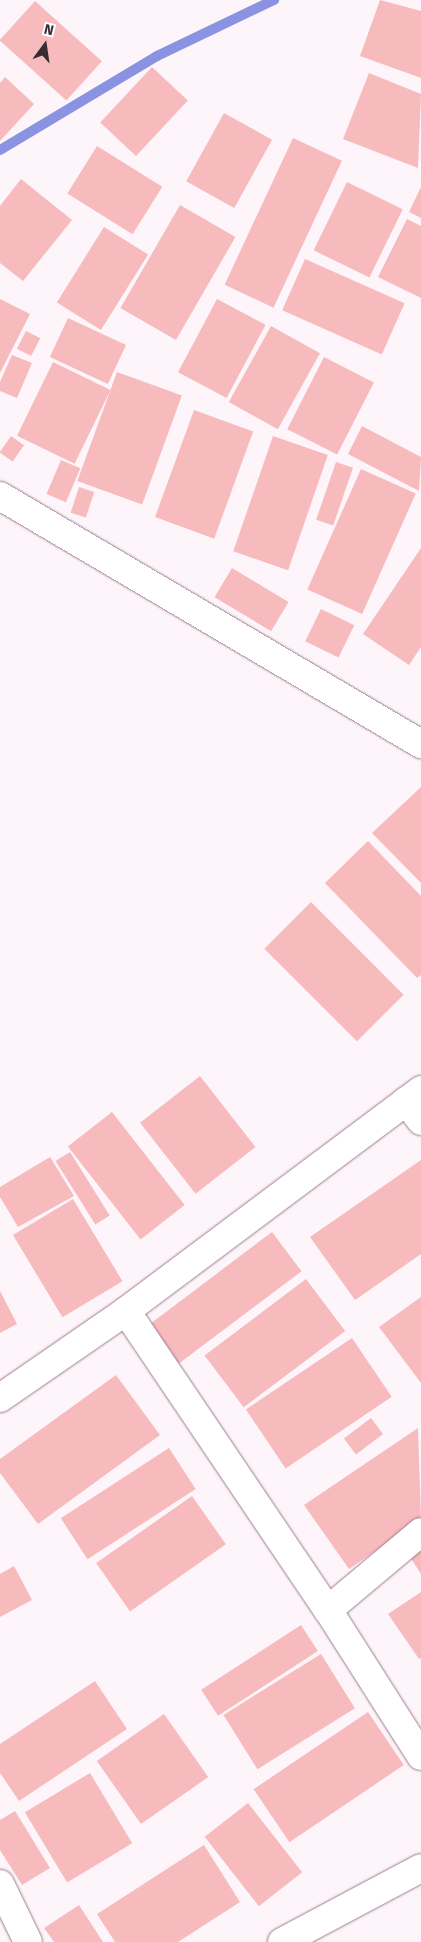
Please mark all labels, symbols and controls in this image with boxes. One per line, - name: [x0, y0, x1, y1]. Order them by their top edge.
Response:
- north arrow: [20, 20, 70, 70]
- text: N: [42, 21, 55, 39]

